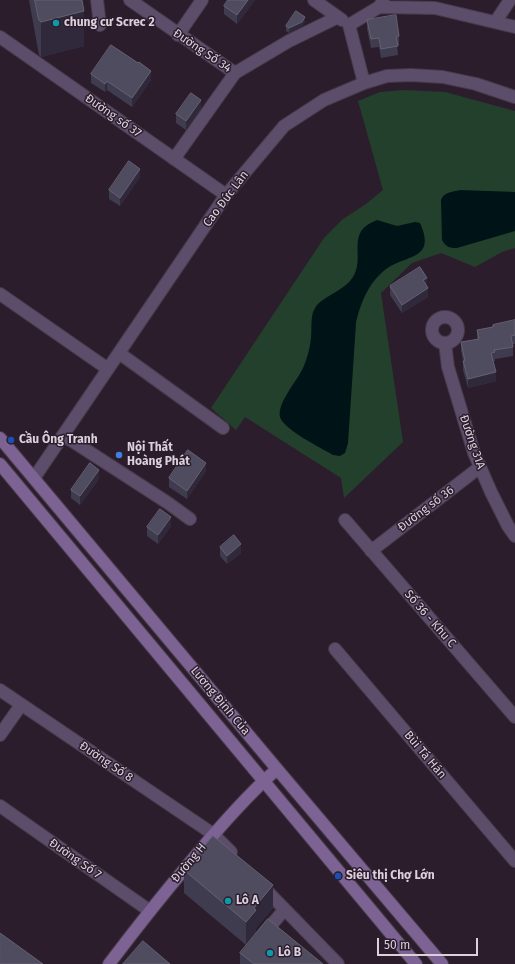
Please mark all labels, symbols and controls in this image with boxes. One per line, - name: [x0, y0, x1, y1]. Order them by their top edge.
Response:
- place label: chung cư Screc 2: [64, 16, 155, 30]
- marker: chung cư Screc 2: [51, 18, 61, 28]
- street label: Đường Số 34: [170, 26, 234, 76]
- street label: Đường số 37: [82, 91, 144, 141]
- street label: Cao Đức Lân: [200, 168, 252, 230]
- street label: Đường 31A: [456, 413, 488, 471]
- place label: Cầu Ông Tranh: [19, 433, 98, 447]
- marker: Cầu Ông Tranh: [6, 435, 16, 445]
- place label: Nội Thất Hoàng Phát: [127, 441, 190, 469]
- marker: Nội Thất Hoàng Phát: [114, 450, 124, 460]
- street label: Đường số 36: [395, 483, 457, 535]
- street label: Số 36 - Khu C: [401, 587, 459, 651]
- street label: Lương Định Của: [187, 664, 253, 738]
- street label: Bùi Tá Hán: [401, 728, 449, 782]
- street label: Đường Số 8: [76, 739, 136, 785]
- street label: Đường Số 7: [46, 836, 104, 882]
- street label: Đường H: [169, 841, 209, 885]
- place label: Siêu thị Chợ Lớn: [346, 869, 435, 883]
- marker: Siêu thị Chợ Lớn: [333, 871, 343, 881]
- place label: Lô A: [236, 894, 259, 908]
- marker: Lô A: [223, 896, 233, 906]
- scale bar: [379, 930, 480, 956]
- text: 50 m: [384, 938, 410, 952]
- place label: Lô B: [278, 946, 301, 960]
- marker: Lô B: [265, 948, 275, 958]

